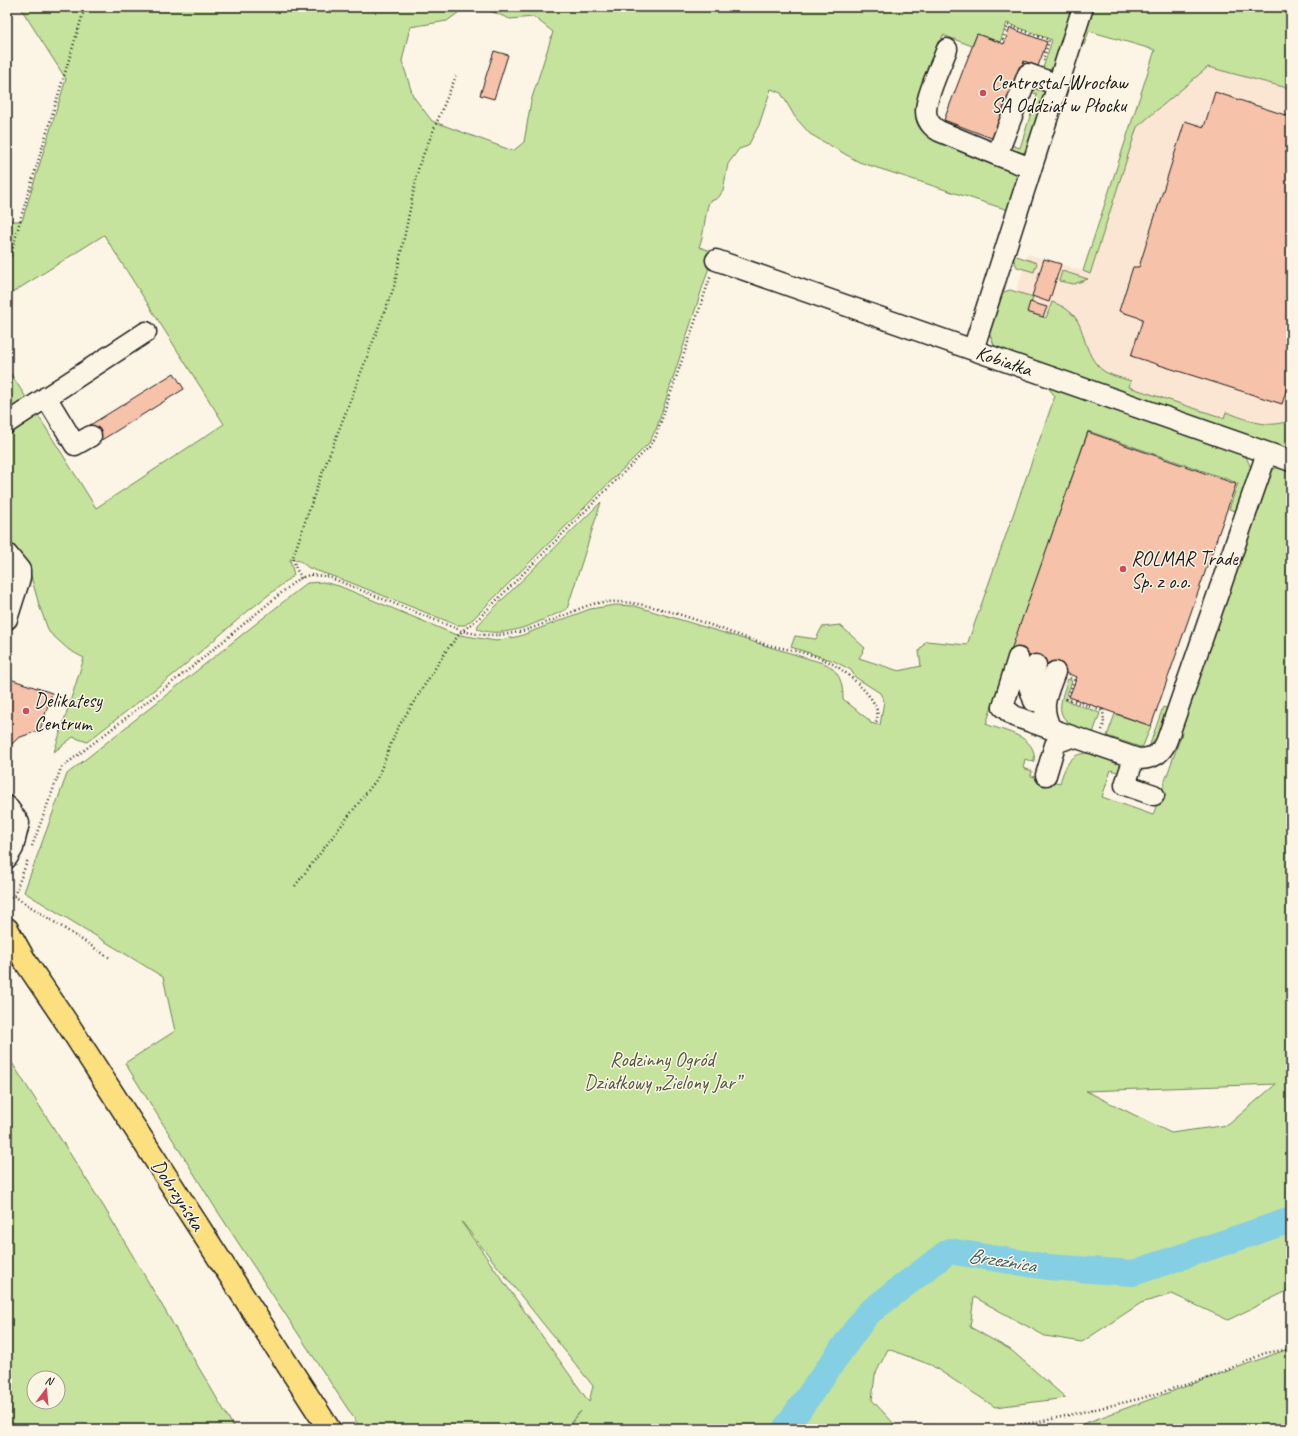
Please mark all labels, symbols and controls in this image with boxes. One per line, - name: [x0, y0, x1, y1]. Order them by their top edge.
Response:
- place label: Centrostal-Wrocław SA Oddział w Płocku: [991, 70, 1129, 118]
- marker: Centrostal-Wrocław SA Oddział w Płocku: [978, 88, 988, 98]
- street label: Kobiałka: [973, 340, 1036, 383]
- place label: ROLMAR Trade Sp. z o.o.: [1131, 546, 1239, 594]
- marker: ROLMAR Trade Sp. z o.o.: [1118, 564, 1128, 574]
- place label: Delikatesy Centrum: [34, 688, 103, 736]
- marker: Delikatesy Centrum: [21, 706, 31, 716]
- park label: Rodzinny Ogród Działkowy „Zielony Jar”: [584, 1047, 745, 1095]
- street label: Dobrzyńska: [146, 1155, 211, 1236]
- water label: Brzeźnica: [967, 1242, 1040, 1279]
- north arrow: [26, 1370, 66, 1410]
- text: N: [44, 1373, 56, 1389]

